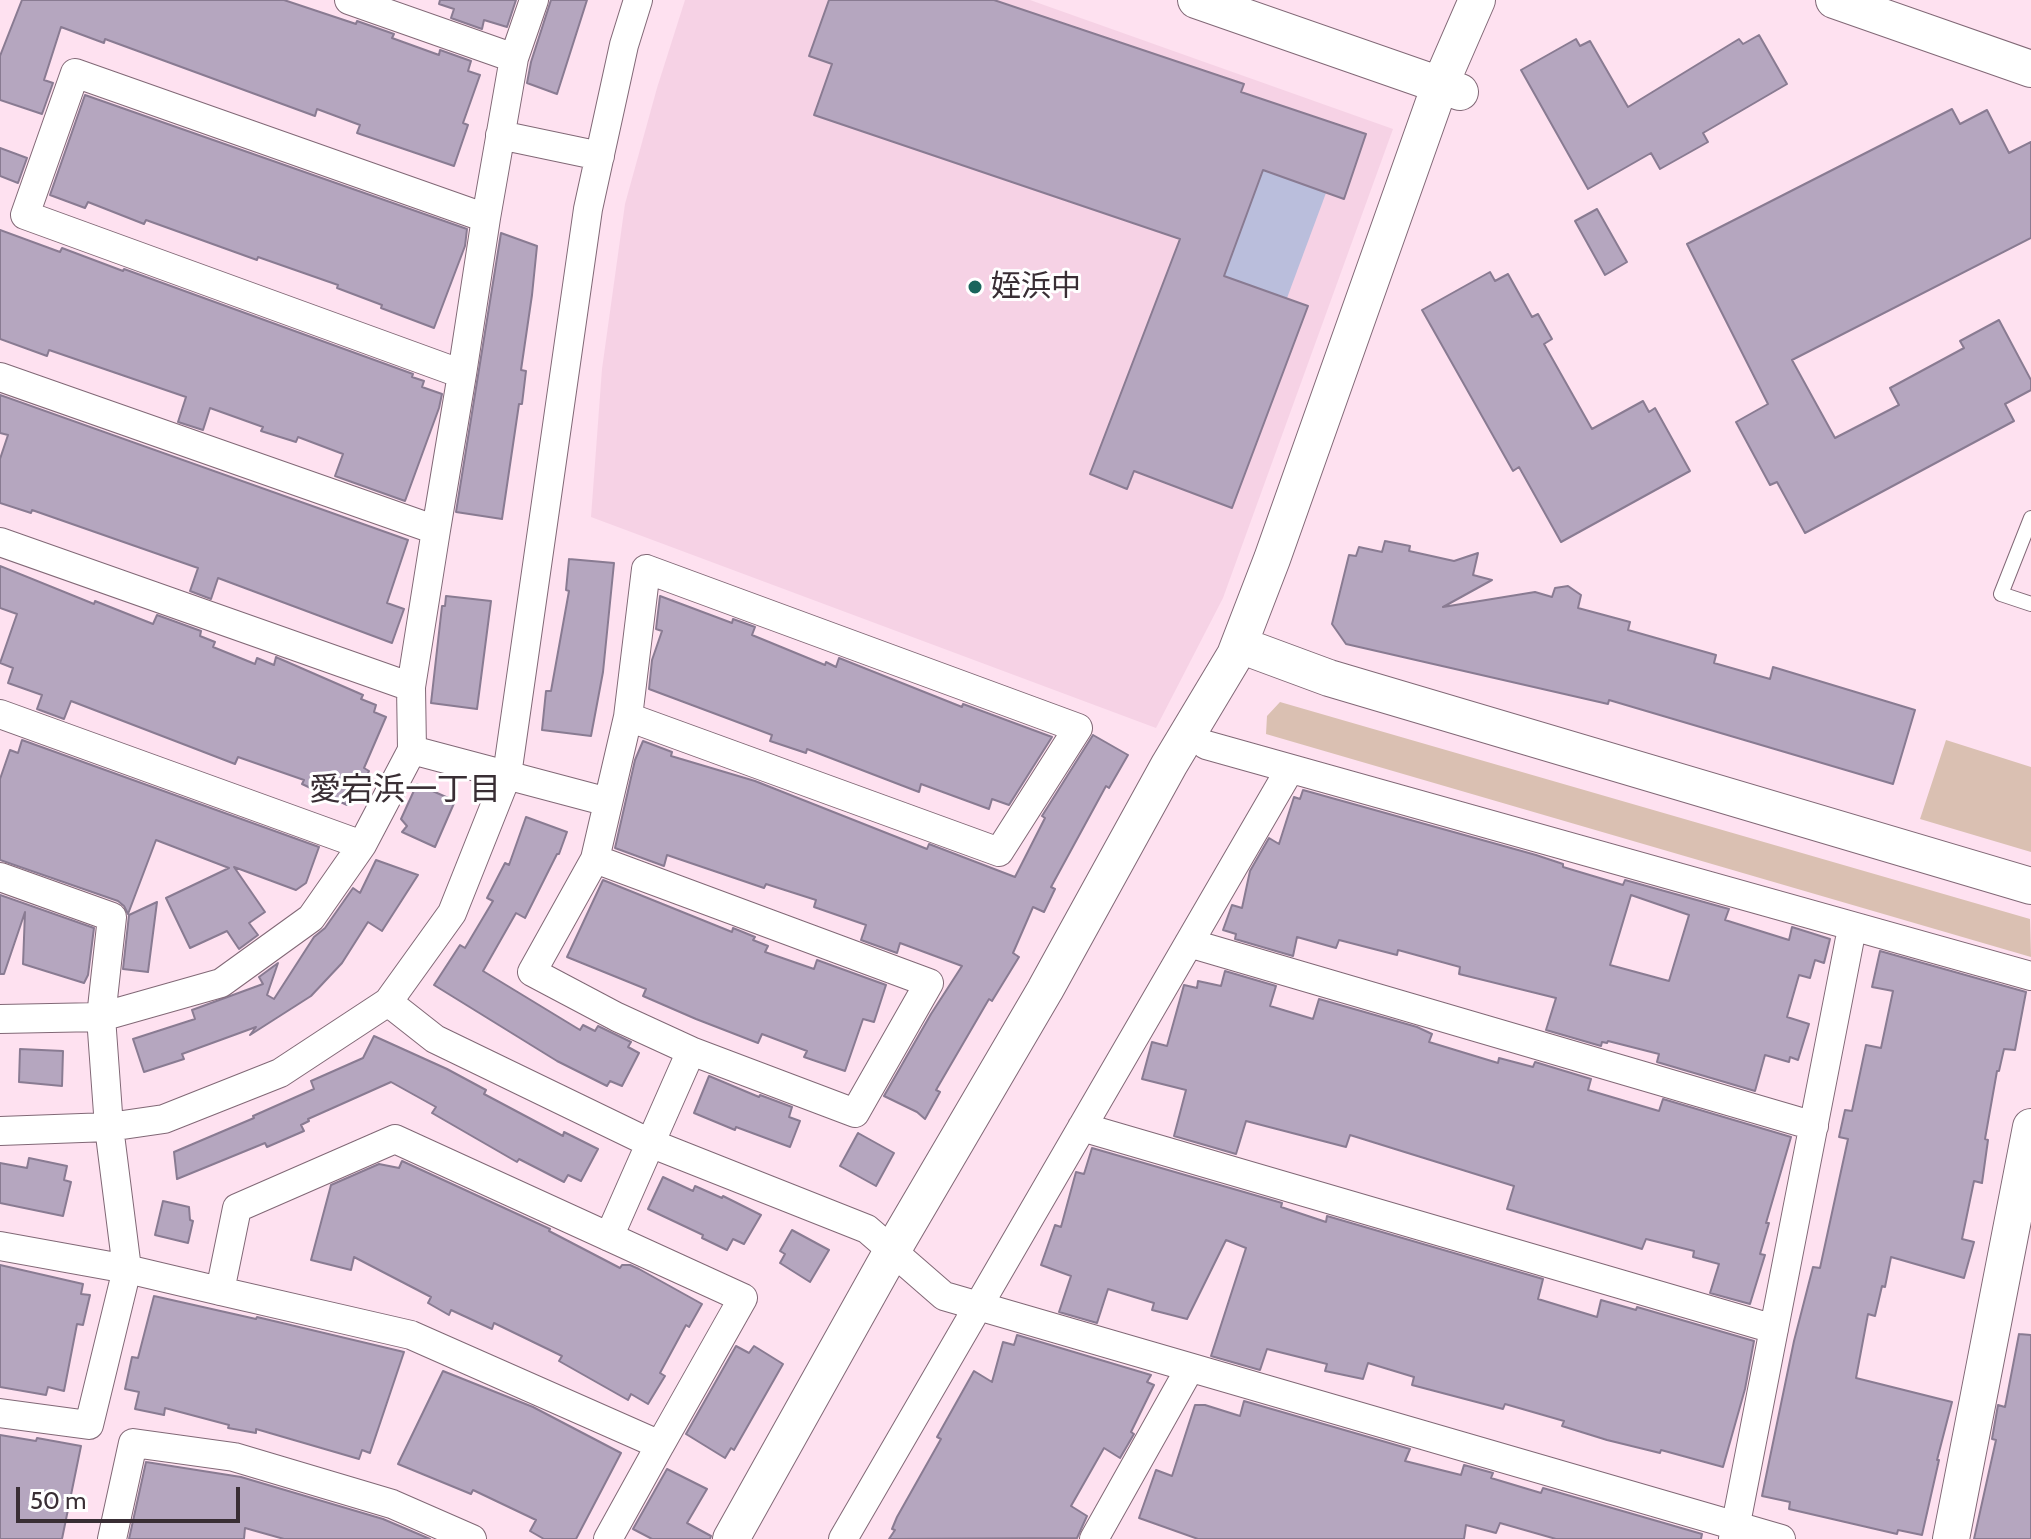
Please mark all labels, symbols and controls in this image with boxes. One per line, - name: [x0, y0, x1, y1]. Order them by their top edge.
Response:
- place label: 姪浜中: [991, 269, 1081, 305]
- marker: 姪浜中: [966, 278, 984, 296]
- district label: 愛宕浜一丁目: [309, 772, 501, 810]
- scale bar: [20, 1471, 244, 1521]
- text: 50 m: [30, 1486, 86, 1515]

